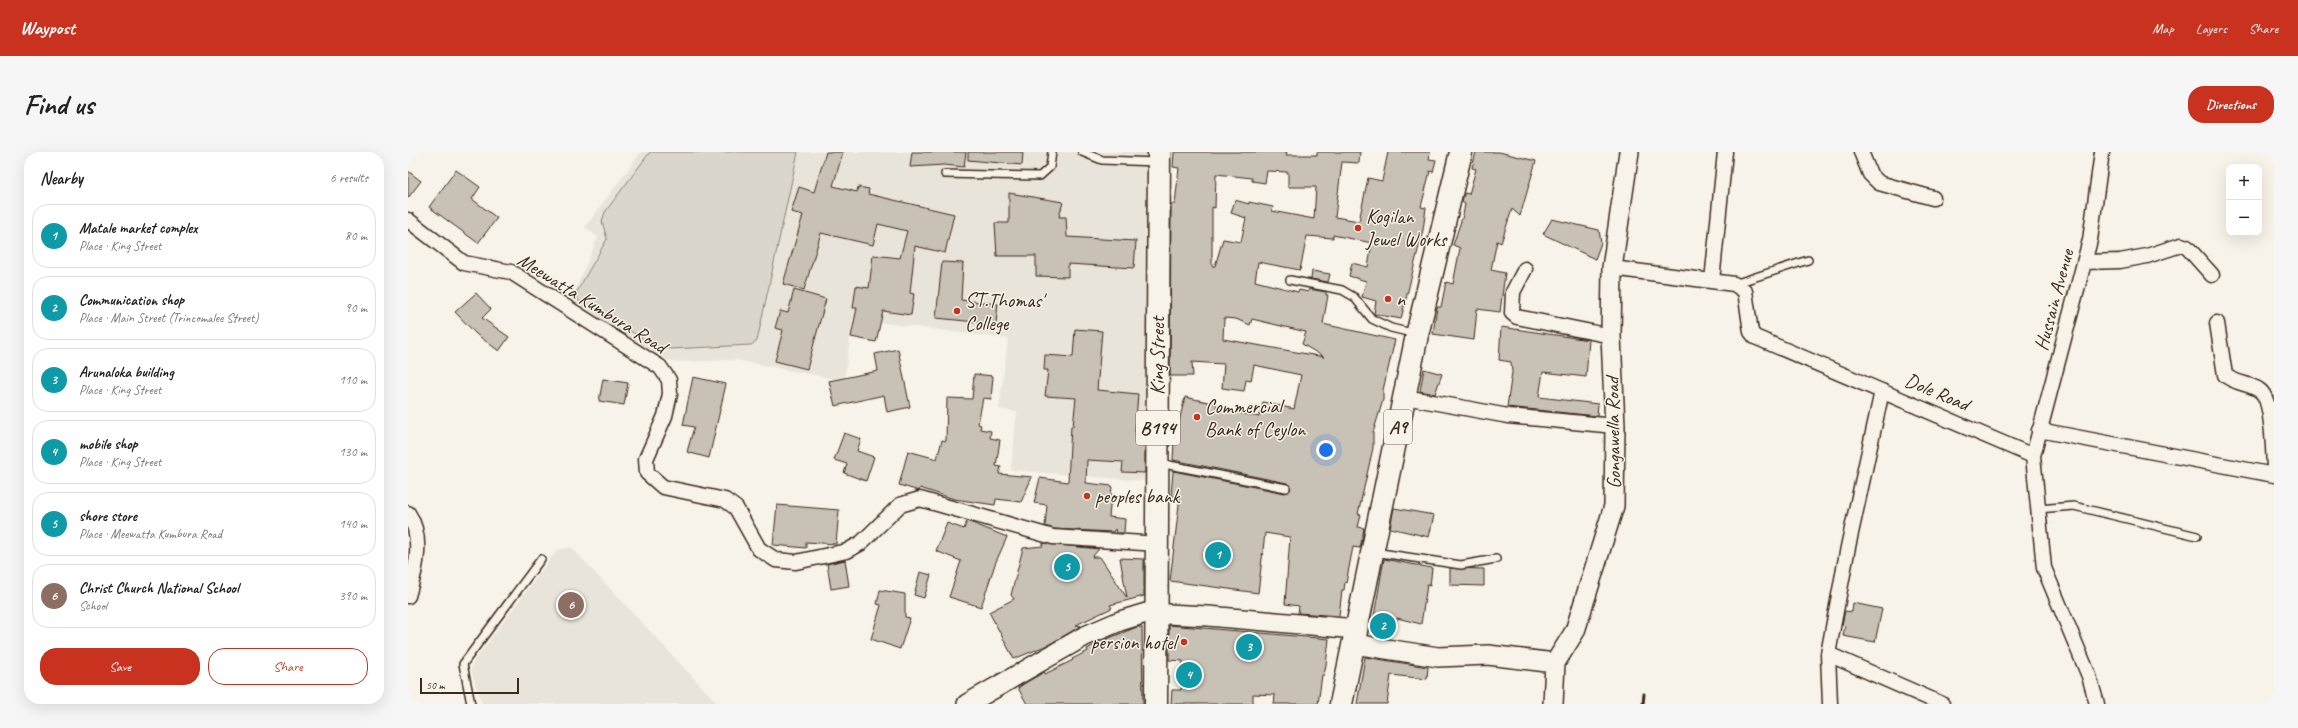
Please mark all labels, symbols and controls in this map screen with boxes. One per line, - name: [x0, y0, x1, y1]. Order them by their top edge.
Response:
- text: Waypost: [20, 16, 75, 40]
- text: Map: [2152, 20, 2174, 37]
- text: Layers: [2196, 20, 2227, 37]
- text: Share: [2249, 20, 2278, 37]
- button: Directions: [2188, 86, 2274, 123]
- text: Find us: [24, 87, 94, 122]
- map controls: [2226, 164, 2262, 236]
- button: +: [2226, 164, 2262, 200]
- text: Nearby: [40, 168, 83, 189]
- text: 6 results: [330, 170, 368, 186]
- button: −: [2226, 200, 2262, 236]
- place label: Kogilan Jewel Works: [1365, 204, 1448, 252]
- text: Matale market complex: [79, 219, 197, 238]
- marker: Kogilan Jewel Works: [1353, 223, 1363, 233]
- text: 1: [51, 228, 57, 244]
- text: 80 m: [345, 228, 367, 244]
- text: Place · King Street: [79, 238, 161, 254]
- street label: Hussain Avenue: [2028, 245, 2080, 353]
- street label: Meewatta Kumbura Road: [513, 247, 674, 361]
- place label: n: [1396, 287, 1406, 312]
- place label: ST.Thomas' College: [965, 288, 1047, 336]
- text: Communication shop: [79, 291, 184, 310]
- marker: n: [1383, 294, 1393, 304]
- text: 2: [51, 300, 57, 316]
- text: 90 m: [345, 300, 367, 316]
- marker: ST.Thomas' College: [952, 306, 962, 316]
- text: Place · Main Street (Trincomalee Street): [79, 310, 259, 326]
- street label: King Street: [1145, 315, 1170, 395]
- text: Arunaloka building: [79, 363, 174, 382]
- street label: Dole Road: [1901, 367, 1976, 418]
- text: 3: [51, 372, 57, 388]
- text: 110 m: [339, 372, 367, 388]
- street label: Gongawella Road: [1599, 374, 1626, 489]
- text: Place · King Street: [79, 382, 161, 398]
- place label: Commercial Bank of Ceylon: [1205, 394, 1306, 442]
- road number: A9: [1384, 410, 1412, 444]
- road number: B194: [1136, 411, 1180, 445]
- marker: Commercial Bank of Ceylon: [1192, 412, 1202, 422]
- text: mobile shop: [79, 435, 137, 454]
- your location: [1316, 440, 1336, 460]
- text: 4: [51, 444, 57, 460]
- text: 130 m: [339, 444, 367, 460]
- text: Place · King Street: [79, 454, 161, 470]
- place label: peoples bank: [1095, 484, 1181, 509]
- marker: peoples bank: [1082, 491, 1092, 501]
- text: shore store: [79, 507, 137, 526]
- text: 5: [51, 516, 57, 532]
- text: 140 m: [339, 516, 367, 532]
- text: Place · Meewatta Kumbura Road: [79, 526, 222, 542]
- pin: 1: [1205, 540, 1231, 570]
- pin: 5: [1054, 552, 1080, 582]
- text: Christ Church National School: [79, 579, 239, 598]
- text: 6: [51, 588, 57, 604]
- text: 390 m: [339, 588, 367, 604]
- pin: 6: [558, 590, 584, 620]
- text: School: [79, 598, 107, 614]
- pin: 2: [1370, 611, 1396, 641]
- place label: persion hotel: [1091, 630, 1180, 655]
- pin: 3: [1236, 632, 1262, 662]
- marker: persion hotel: [1179, 637, 1189, 647]
- button: Save: [40, 648, 200, 685]
- button: Share: [208, 648, 368, 685]
- pin: 4: [1176, 660, 1202, 690]
- scale bar: [420, 676, 519, 695]
- text: 50 m: [426, 678, 445, 692]

